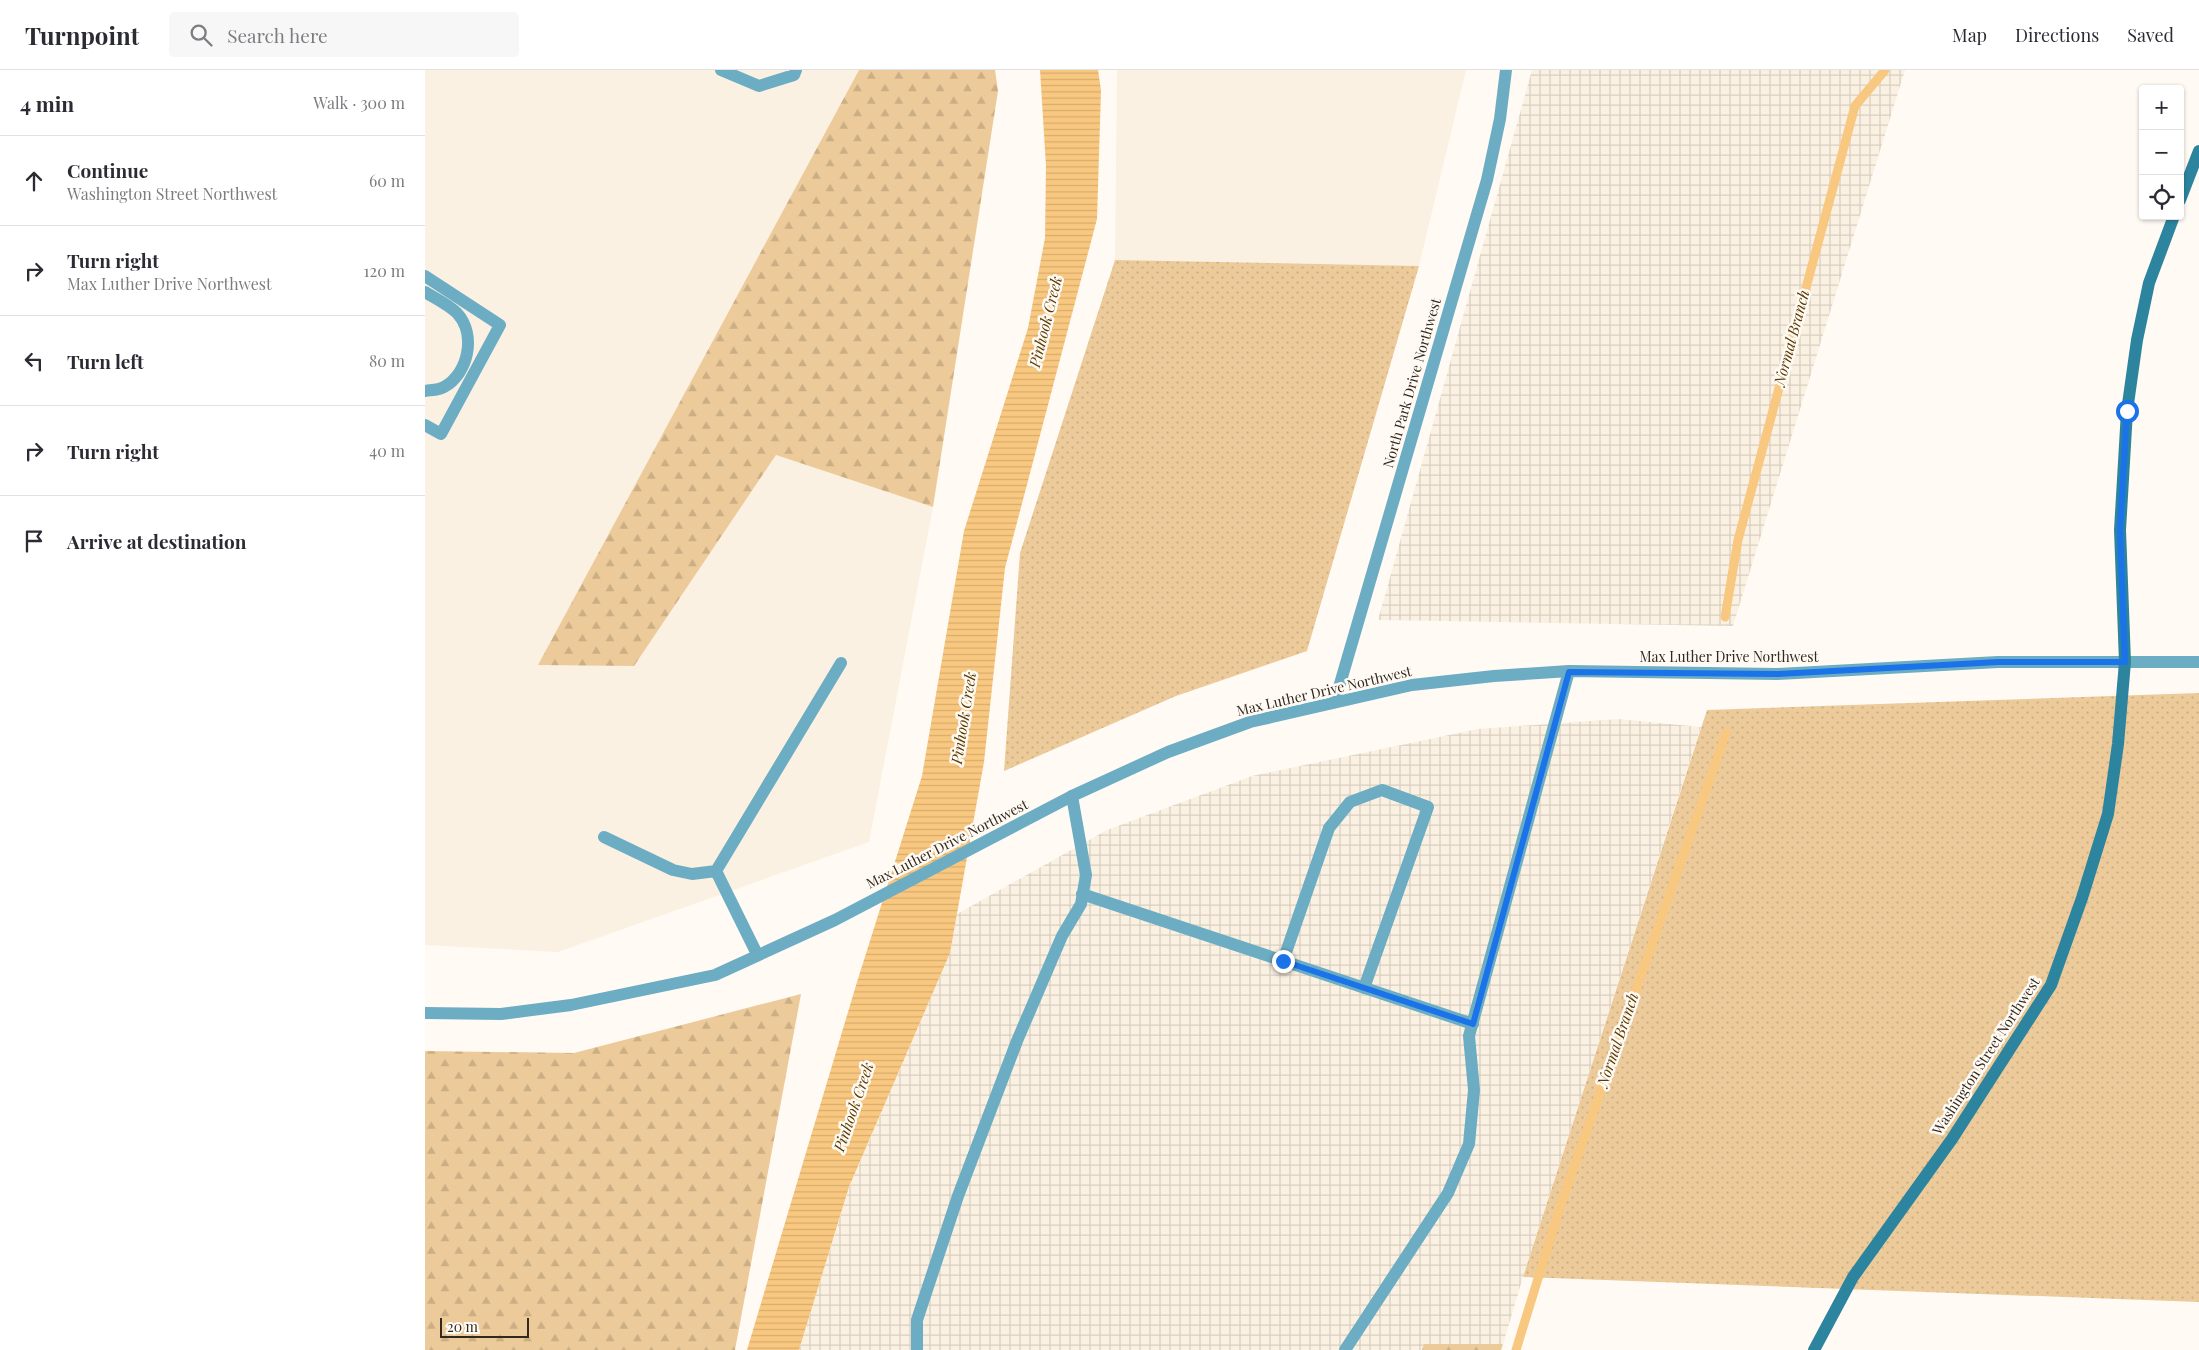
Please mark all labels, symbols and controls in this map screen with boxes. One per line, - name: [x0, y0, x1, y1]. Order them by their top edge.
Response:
- search box: [169, 12, 519, 57]
- text: Turnpoint: [25, 19, 139, 51]
- icon: search: [187, 21, 215, 49]
- text: Search here: [227, 22, 328, 48]
- text: Map: [1952, 23, 1987, 47]
- text: Directions: [2015, 23, 2099, 47]
- text: Saved: [2127, 23, 2174, 47]
- map controls: [2139, 85, 2184, 220]
- button: +: [2139, 85, 2184, 130]
- text: 4 min: [20, 89, 74, 117]
- text: Walk · 300 m: [313, 92, 405, 113]
- button: −: [2139, 130, 2184, 175]
- text: Continue: [67, 157, 148, 183]
- icon: ahead: [20, 167, 48, 195]
- text: 60 m: [369, 170, 405, 191]
- button: locate: [2139, 175, 2184, 220]
- text: Washington Street Northwest: [67, 183, 277, 204]
- text: Turn right: [67, 247, 159, 273]
- icon: right: [20, 257, 48, 285]
- text: 120 m: [364, 260, 405, 281]
- text: Max Luther Drive Northwest: [67, 273, 272, 294]
- water label: Pinhook Creek: [1024, 274, 1066, 370]
- water label: Normal Branch: [1768, 288, 1813, 390]
- street label: North Park Drive Northwest: [1378, 295, 1445, 470]
- icon: left: [20, 347, 48, 375]
- text: Turn left: [67, 348, 144, 374]
- text: 80 m: [369, 350, 405, 371]
- route start: [2116, 400, 2139, 423]
- icon: right: [20, 437, 48, 465]
- text: Turn right: [67, 438, 159, 464]
- text: 40 m: [369, 440, 405, 461]
- icon: arrive: [20, 527, 48, 555]
- text: Arrive at destination: [67, 528, 247, 554]
- street label: Max Luther Drive Northwest: [1639, 647, 1820, 666]
- street label: Max Luther Drive Northwest: [1235, 661, 1414, 720]
- water label: Pinhook Creek: [946, 670, 980, 766]
- street label: Max Luther Drive Northwest: [863, 794, 1032, 893]
- route end: [1272, 950, 1295, 973]
- street label: Washington Street Northwest: [1927, 973, 2044, 1139]
- water label: Normal Branch: [1591, 990, 1643, 1091]
- water label: Pinhook Creek: [828, 1059, 878, 1155]
- scale bar: [440, 1315, 529, 1338]
- text: 20 m: [447, 1317, 478, 1336]

